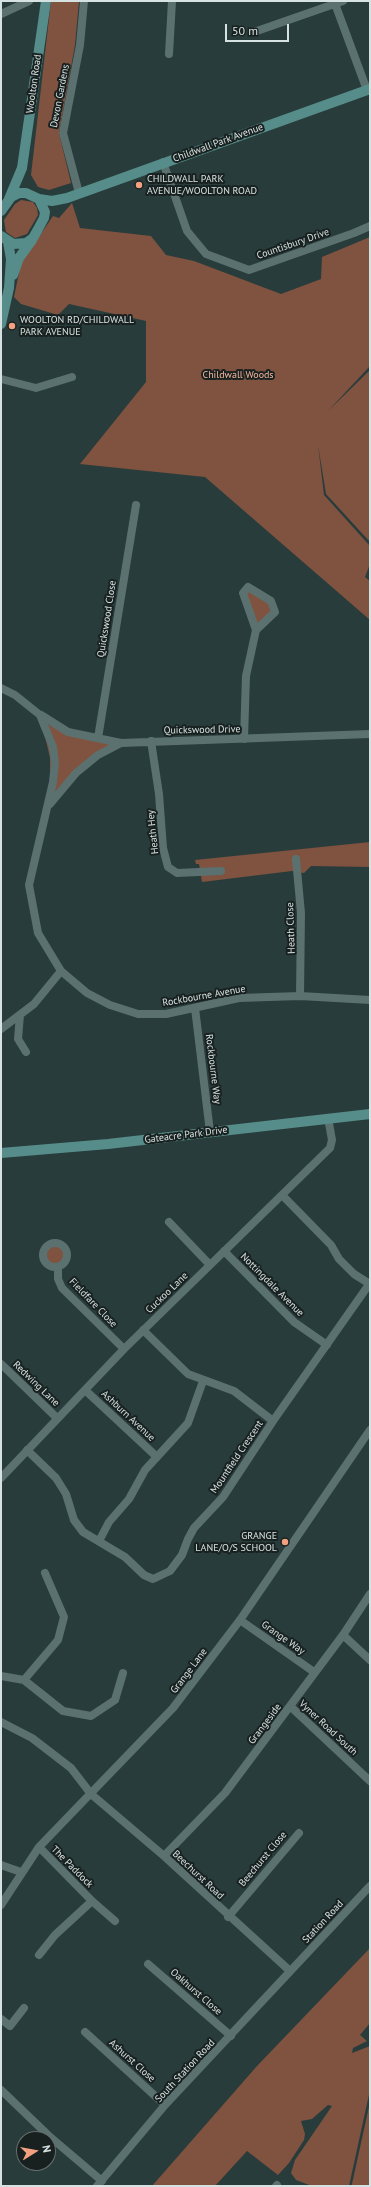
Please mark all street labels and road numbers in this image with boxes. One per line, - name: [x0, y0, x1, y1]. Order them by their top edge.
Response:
- street label: Woolton Road: [24, 54, 44, 114]
- street label: Devon Gardens: [48, 63, 72, 129]
- street label: Childwall Park Avenue: [171, 121, 265, 165]
- street label: Countisbury Drive: [255, 226, 331, 262]
- street label: Quickswood Close: [95, 580, 119, 658]
- street label: Quickswood Drive: [163, 723, 241, 737]
- street label: Heath Hey: [145, 809, 161, 855]
- street label: Heath Close: [284, 902, 298, 954]
- street label: Rockbourne Avenue: [162, 983, 246, 1009]
- street label: Rockbourne Way: [203, 1033, 223, 1105]
- street label: Gateacre Park Drive: [144, 1124, 228, 1146]
- street label: Nottingdale Avenue: [238, 1251, 306, 1319]
- street label: Cuckoo Lane: [143, 1270, 191, 1316]
- street label: Fieldfare Close: [67, 1276, 119, 1330]
- street label: Redwing Lane: [10, 1359, 62, 1409]
- street label: Ashburn Avenue: [99, 1388, 157, 1444]
- street label: Mountfield Crescent: [208, 1418, 266, 1496]
- street label: Grange Way: [259, 1619, 307, 1657]
- street label: Grange Lane: [168, 1646, 210, 1696]
- street label: Vyner Road South: [296, 1698, 360, 1758]
- street label: Grangeside: [246, 1701, 284, 1747]
- street label: Beechurst Close: [237, 1829, 289, 1889]
- street label: The Paddock: [49, 1844, 95, 1890]
- street label: Beechurst Road: [170, 1848, 226, 1902]
- street label: Station Road: [300, 1898, 346, 1946]
- street label: Oakhurst Close: [168, 1966, 224, 2018]
- street label: Ashurst Close: [106, 2037, 158, 2085]
- street label: South Station Road: [153, 2037, 217, 2105]

